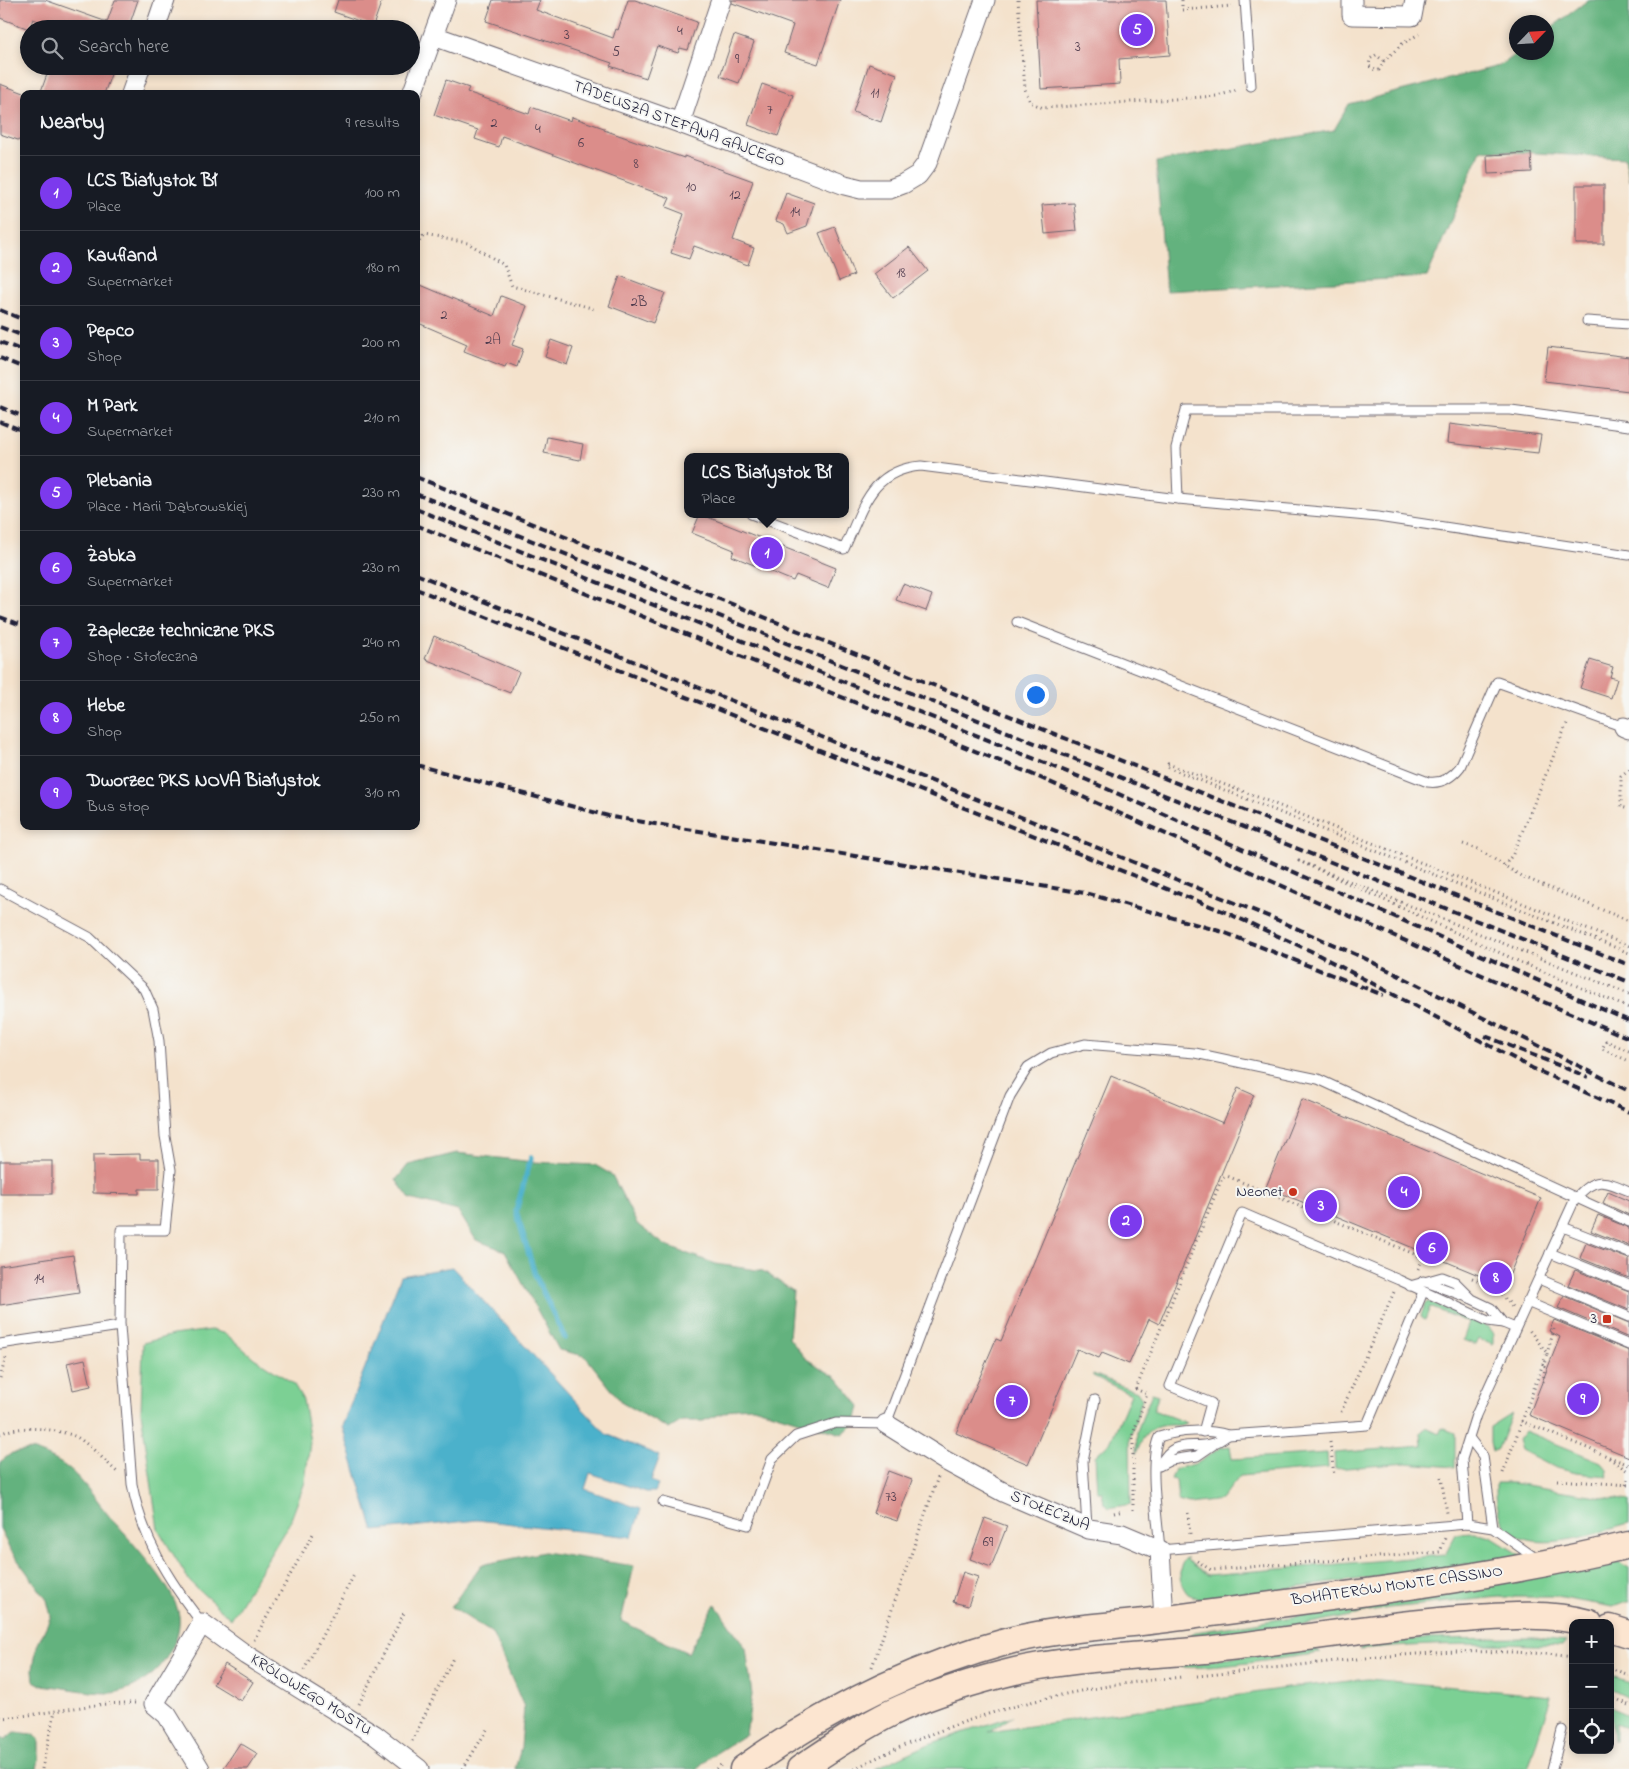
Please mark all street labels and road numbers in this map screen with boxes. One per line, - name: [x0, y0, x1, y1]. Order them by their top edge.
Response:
- street label: TADEUSZA STEFANA GAJCEGO: [570, 74, 788, 174]
- street label: STOŁECZNA: [1007, 1484, 1094, 1538]
- street label: BOHATERÓW MONTE CASSINO: [1289, 1559, 1504, 1613]
- street label: KRÓLOWEGO MOSTU: [245, 1648, 377, 1742]

